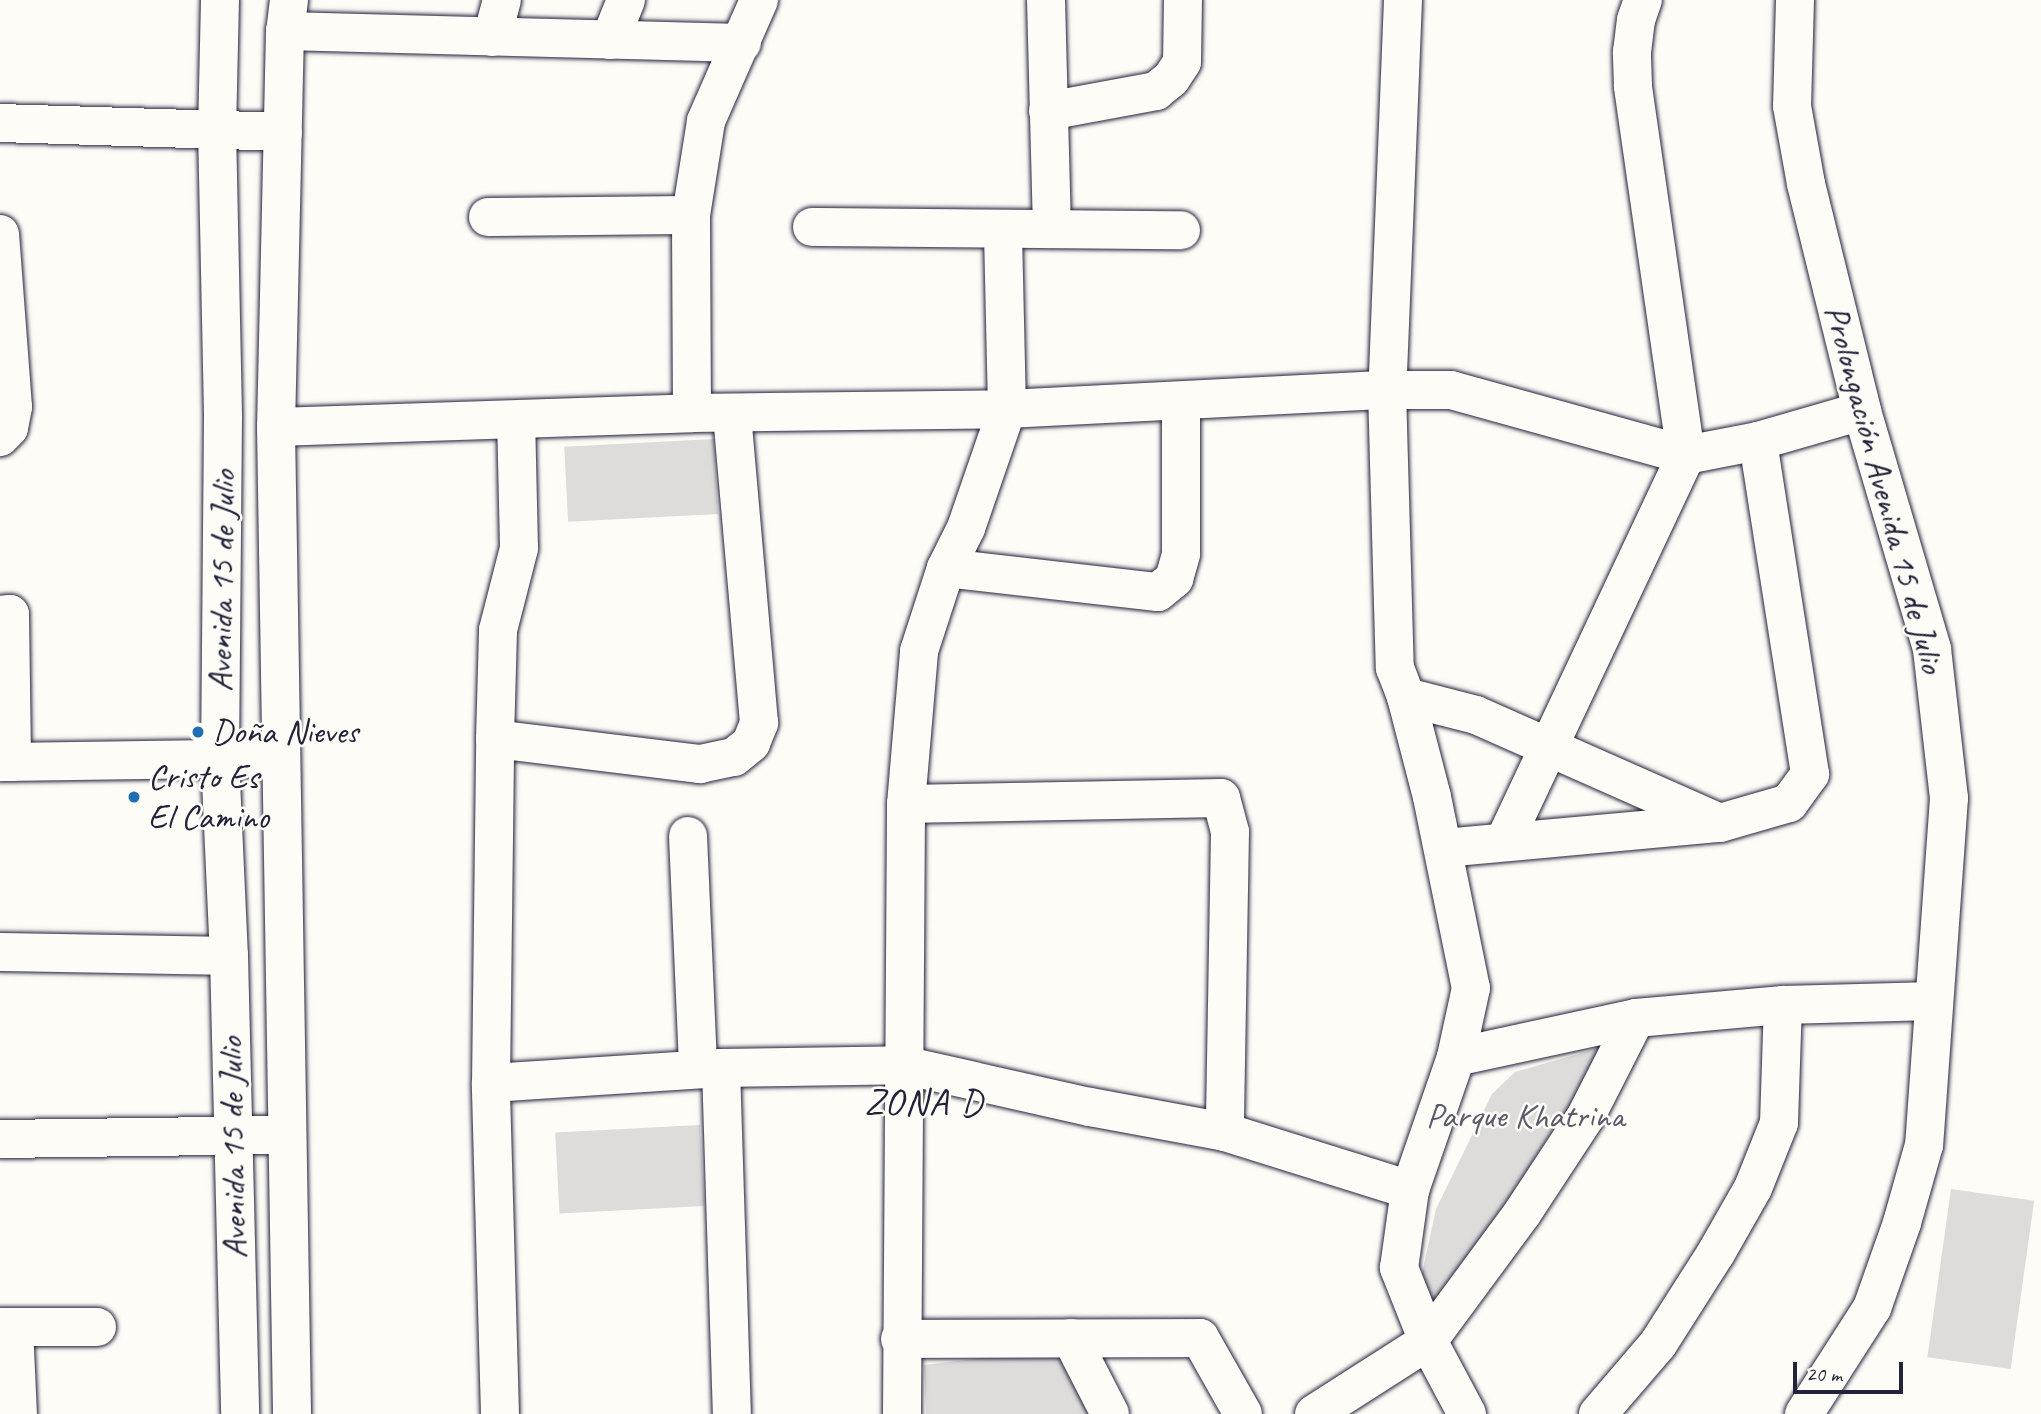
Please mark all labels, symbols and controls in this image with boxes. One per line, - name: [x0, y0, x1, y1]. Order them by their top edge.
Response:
- street label: Prolongación Avenida 15 de Julio: [1815, 301, 1953, 677]
- street label: Avenida 15 de Julio: [199, 470, 245, 692]
- place label: Doña Nieves: [212, 711, 359, 753]
- marker: Doña Nieves: [190, 724, 206, 740]
- place label: Cristo Es El Camino: [148, 756, 267, 838]
- marker: Cristo Es El Camino: [126, 789, 142, 805]
- street label: Avenida 15 de Julio: [210, 1037, 256, 1259]
- district label: ZONA D: [866, 1080, 982, 1124]
- park label: Parque Khatrina: [1426, 1095, 1624, 1137]
- scale bar: [1796, 1348, 1906, 1392]
- text: 20 m: [1806, 1361, 1842, 1387]

